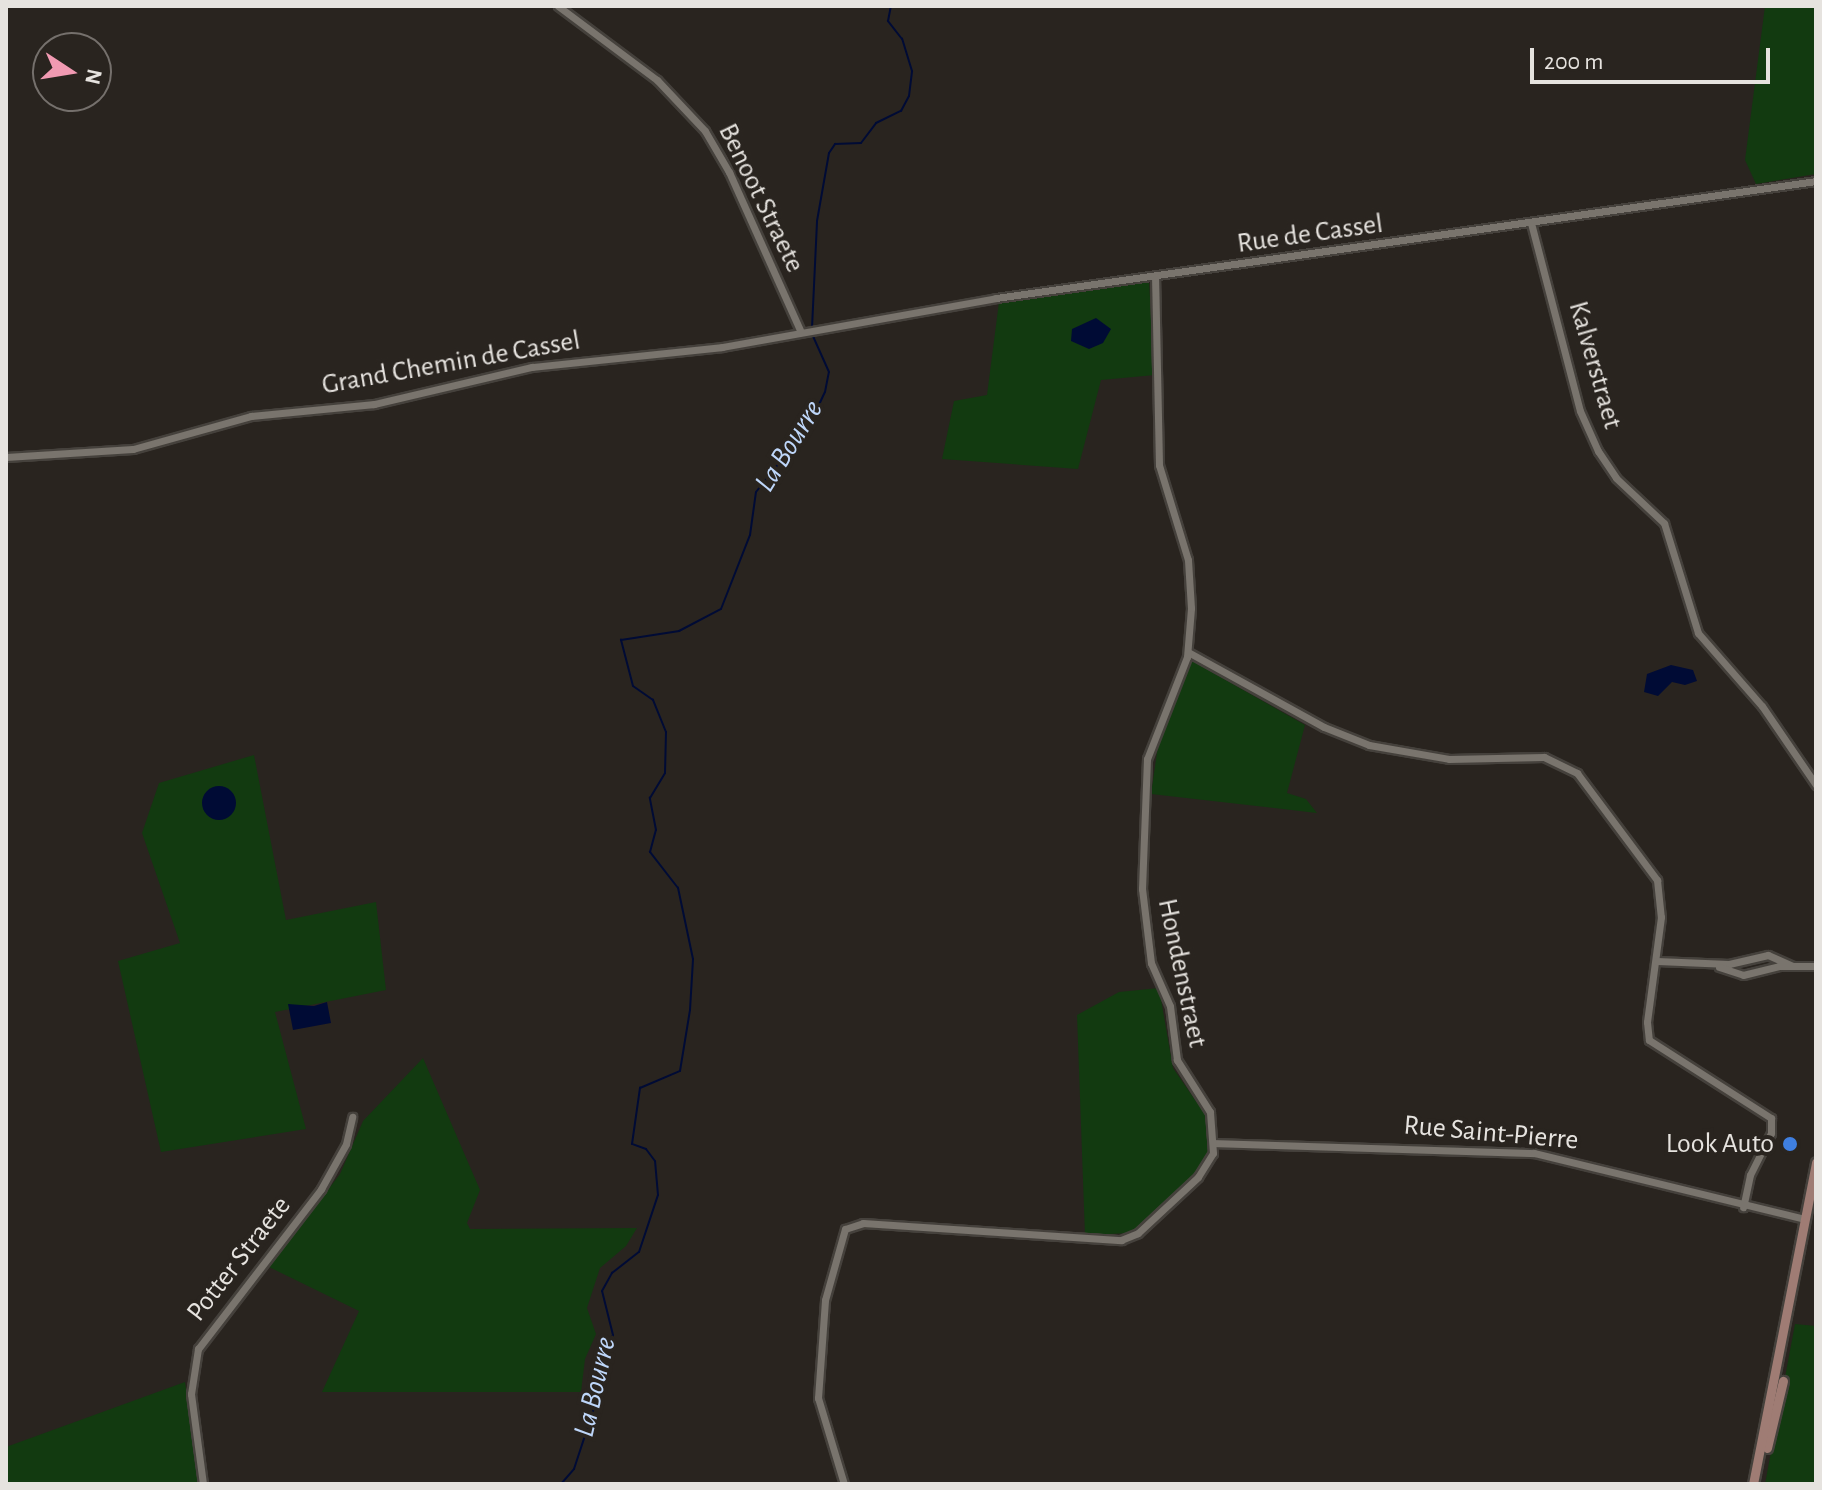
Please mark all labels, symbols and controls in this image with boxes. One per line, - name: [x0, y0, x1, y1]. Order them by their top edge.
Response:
- north arrow: [32, 32, 112, 112]
- scale bar: [1534, 32, 1774, 82]
- text: 200 m: [1544, 50, 1603, 74]
- text: N: [81, 67, 106, 86]
- street label: Benoot Straete: [711, 118, 811, 278]
- street label: Rue de Cassel: [1235, 207, 1385, 261]
- street label: Kalverstraet: [1561, 297, 1629, 433]
- street label: Grand Chemin de Cassel: [319, 324, 583, 402]
- water label: La Bourre: [747, 393, 831, 499]
- street label: Hondenstraet: [1150, 896, 1214, 1050]
- street label: Rue Saint-Pierre: [1402, 1109, 1580, 1157]
- place label: Look Auto: [1666, 1127, 1774, 1161]
- marker: Look Auto: [1781, 1135, 1799, 1153]
- street label: Potter Straete: [180, 1190, 298, 1328]
- water label: La Bourre: [566, 1334, 624, 1440]

